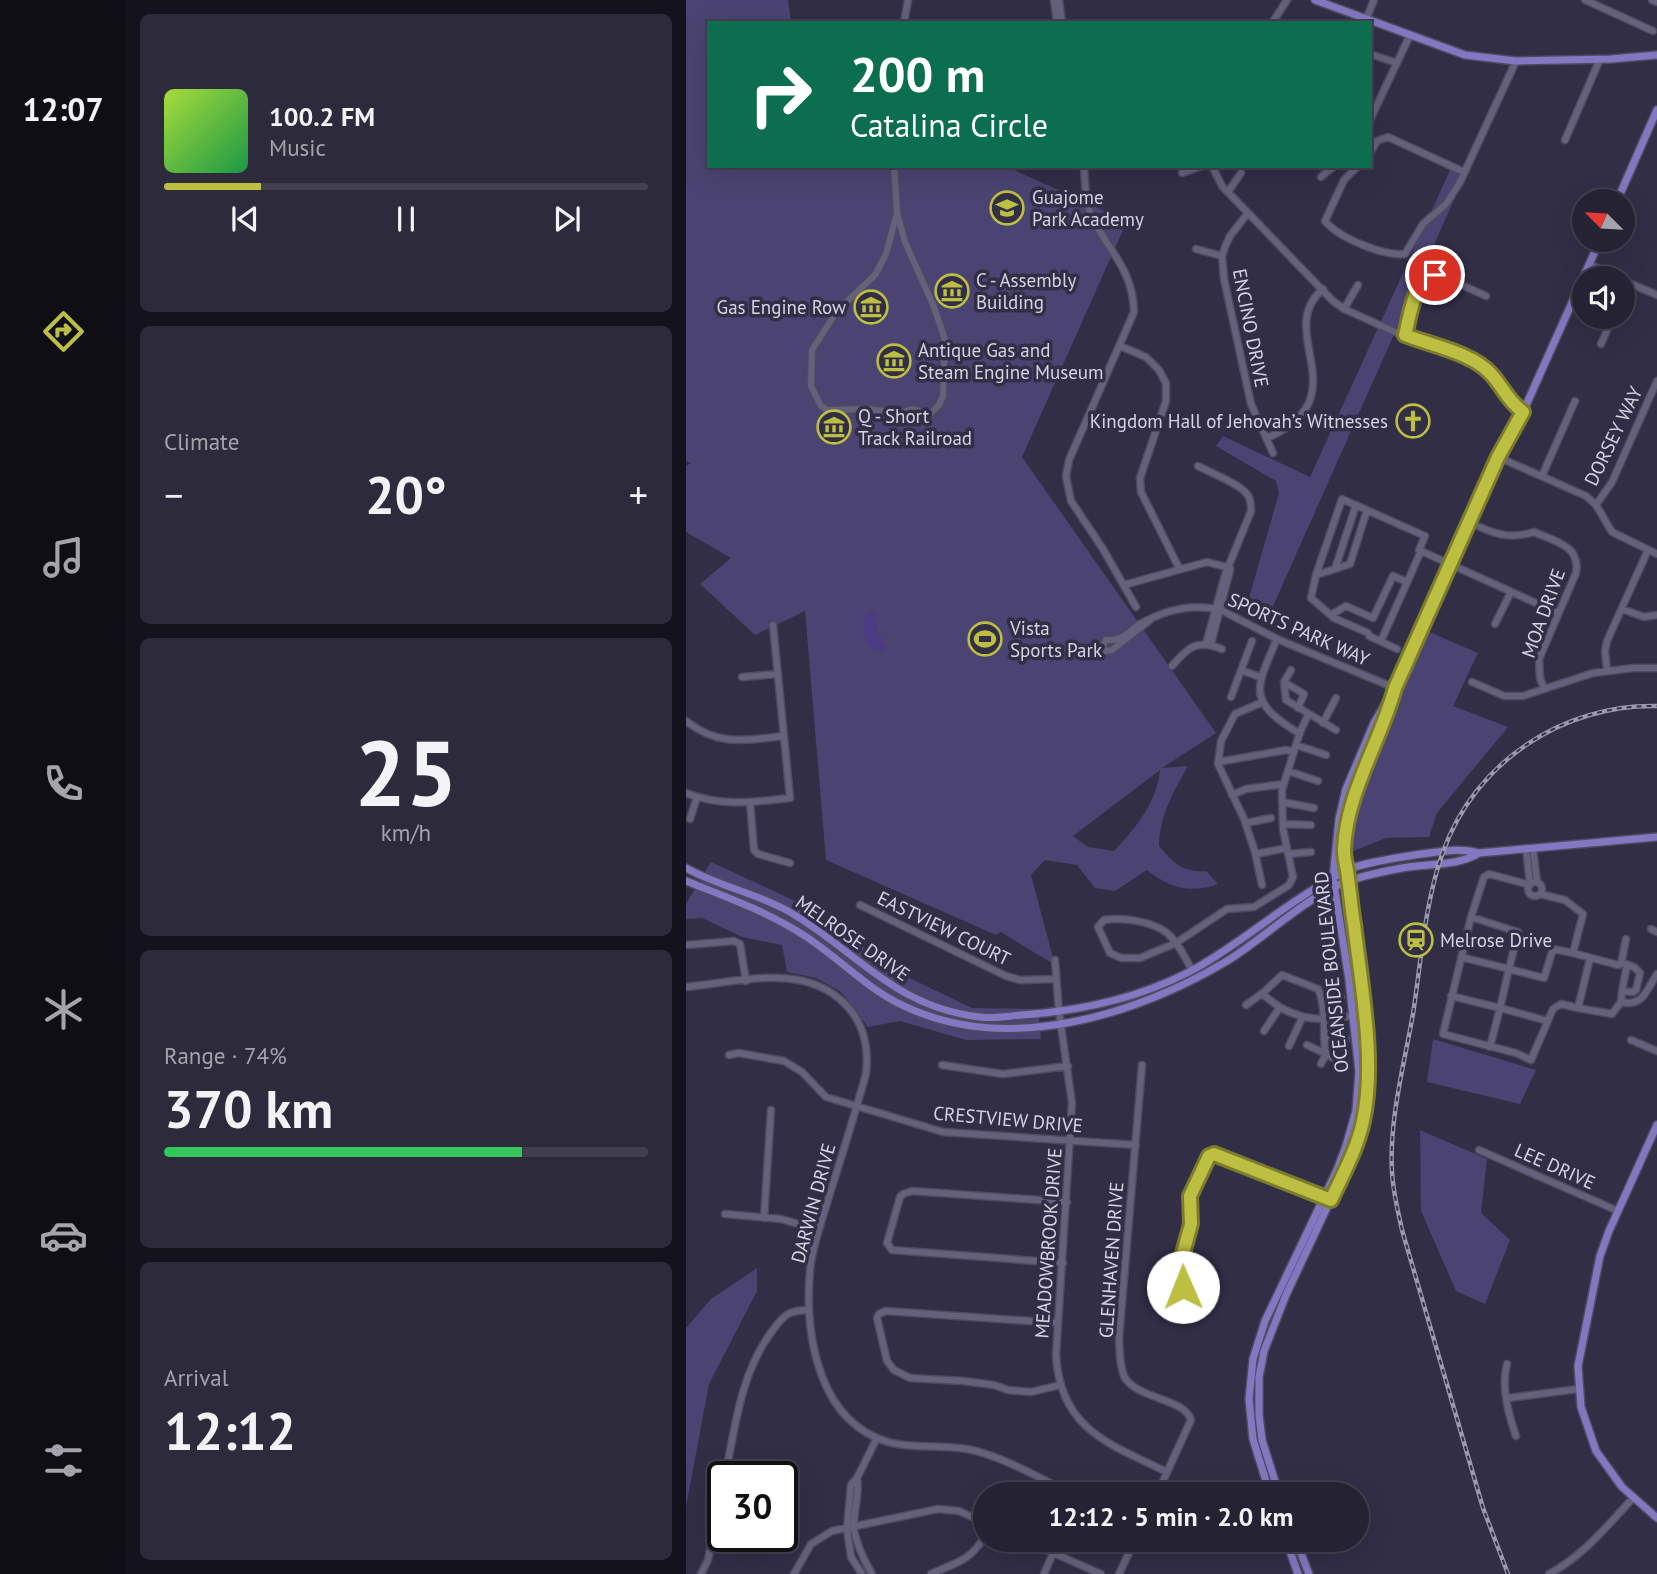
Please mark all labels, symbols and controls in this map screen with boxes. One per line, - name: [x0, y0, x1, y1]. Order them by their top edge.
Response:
- text: 200 m: [850, 42, 985, 106]
- icon: right: [735, 49, 826, 140]
- text: 12:07: [22, 88, 104, 130]
- text: 100.2 FM: [269, 100, 375, 133]
- text: Catalina Circle: [850, 104, 1048, 146]
- text: Music: [269, 133, 326, 162]
- place label: Guajome Park Academy: [1032, 185, 1144, 231]
- school or university icon: Guajome Park Academy: [988, 189, 1026, 227]
- north arrow: [1572, 189, 1634, 252]
- map controls: [1572, 189, 1635, 329]
- icon: previous: [226, 200, 264, 238]
- icon: pause: [387, 200, 425, 238]
- icon: next: [548, 200, 586, 238]
- pin: [1405, 245, 1465, 305]
- icon: arrive: [1416, 256, 1454, 294]
- button: sound: [1572, 266, 1635, 329]
- street label: ENCINO DRIVE: [1228, 267, 1274, 389]
- place label: C - Assembly Building: [976, 268, 1076, 314]
- museum icon: C - Assembly Building: [933, 272, 971, 310]
- museum icon: Gas Engine Row: [852, 288, 890, 326]
- place label: Gas Engine Row: [717, 295, 846, 319]
- icon: directions: [39, 307, 88, 356]
- place label: Antique Gas and Steam Engine Museum: [918, 338, 1103, 384]
- museum icon: Antique Gas and Steam Engine Museum: [875, 342, 913, 380]
- street label: DORSEY WAY: [1579, 382, 1648, 490]
- church icon: Kingdom Hall of Jehovah’s Witnesses: [1394, 402, 1432, 440]
- place label: Q - Short Track Railroad: [858, 404, 972, 450]
- museum icon: Q - Short Track Railroad: [815, 408, 853, 446]
- place label: Kingdom Hall of Jehovah’s Witnesses: [1090, 409, 1388, 433]
- text: Climate: [164, 427, 239, 456]
- text: 20°: [365, 461, 447, 528]
- text: −: [164, 470, 183, 519]
- text: +: [629, 470, 648, 519]
- icon: music: [39, 533, 88, 582]
- street label: MOA DRIVE: [1516, 565, 1570, 661]
- street label: SPORTS PARK WAY: [1224, 587, 1374, 671]
- place label: Vista Sports Park: [1009, 616, 1102, 662]
- sports icon: Vista Sports Park: [966, 620, 1004, 658]
- text: 25: [354, 713, 458, 831]
- icon: phone: [39, 759, 88, 808]
- text: km/h: [381, 818, 431, 847]
- street label: OCEANSIDE BOULEVARD: [1308, 870, 1354, 1074]
- street label: EASTVIEW COURT: [873, 885, 1015, 971]
- street label: MELROSE DRIVE: [791, 890, 915, 986]
- station icon: Melrose Drive: [1397, 921, 1435, 959]
- place label: Melrose Drive: [1440, 928, 1552, 952]
- icon: climate: [39, 985, 88, 1034]
- text: Range · 74%: [164, 1041, 287, 1070]
- text: 370 km: [164, 1075, 333, 1142]
- street label: CRESTVIEW DRIVE: [932, 1101, 1084, 1137]
- street label: LEE DRIVE: [1511, 1138, 1599, 1194]
- street label: DARWIN DRIVE: [785, 1141, 841, 1265]
- street label: MEADOWBROOK DRIVE: [1029, 1147, 1067, 1339]
- street label: GLENHAVEN DRIVE: [1094, 1181, 1128, 1339]
- icon: car: [39, 1211, 88, 1260]
- position arrow: [1146, 1250, 1220, 1324]
- text: Arrival: [164, 1363, 228, 1392]
- text: 12:12: [164, 1397, 296, 1464]
- icon: filters: [39, 1436, 88, 1485]
- speed limit sign: 30: [707, 1461, 798, 1552]
- text: 12:12 · 5 min · 2.0 km: [1049, 1500, 1294, 1533]

